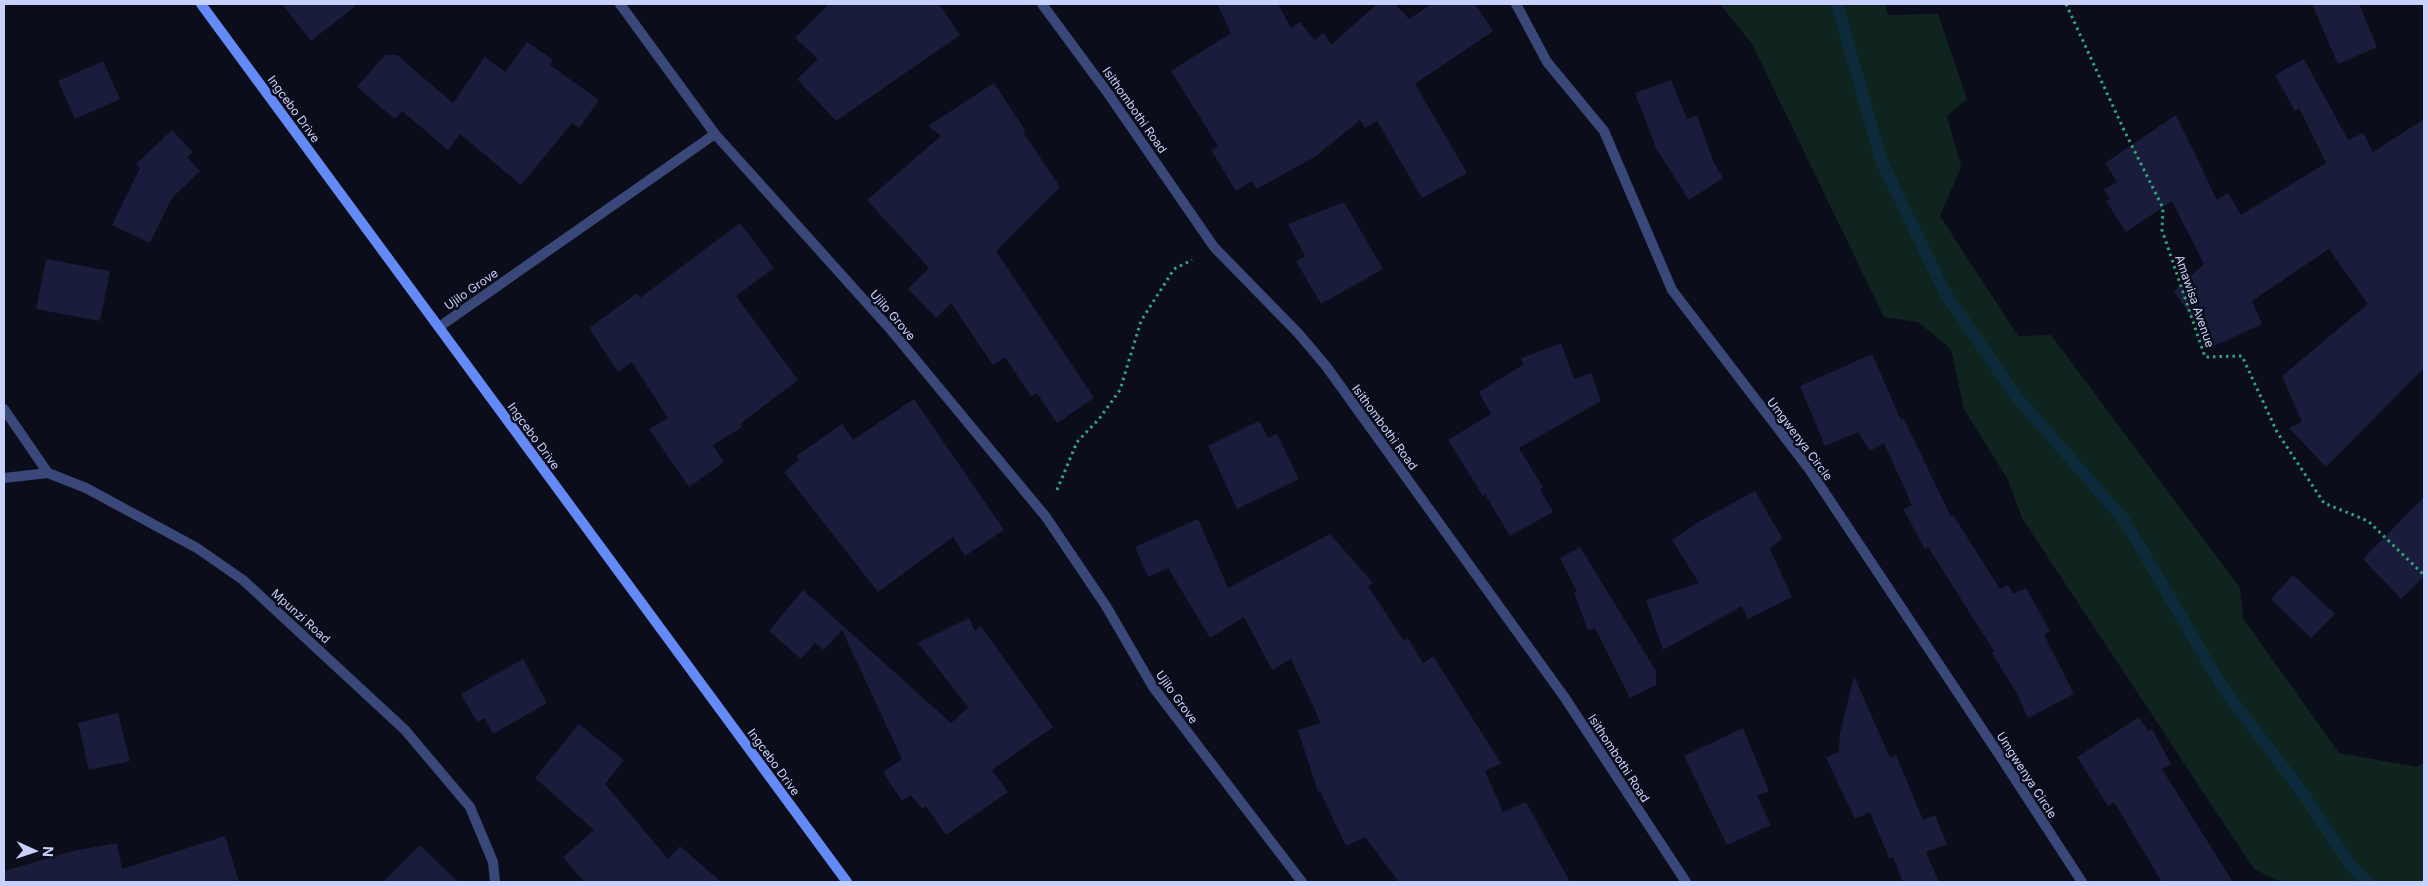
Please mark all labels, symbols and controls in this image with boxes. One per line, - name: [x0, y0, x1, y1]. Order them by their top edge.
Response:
- street label: Isithombothi Road: [1100, 64, 1170, 156]
- street label: Ingcebo Drive: [265, 73, 323, 145]
- street label: Amawisa Avenue: [2172, 253, 2218, 349]
- street label: Ujilo Grove: [441, 265, 501, 313]
- street label: Ujilo Grove: [867, 287, 919, 343]
- street label: Isithombothi Road: [1349, 381, 1421, 473]
- street label: Umgwenya Circle: [1764, 395, 1836, 483]
- street label: Ingcebo Drive: [505, 400, 563, 472]
- street label: Mpunzi Road: [268, 586, 334, 646]
- street label: Ujilo Grove: [1153, 668, 1201, 726]
- street label: Isithombothi Road: [1585, 711, 1653, 805]
- street label: Ingcebo Drive: [745, 726, 803, 798]
- street label: Umgwenya Circle: [1994, 729, 2060, 821]
- north arrow: [10, 826, 60, 876]
- text: N: [40, 846, 57, 857]

